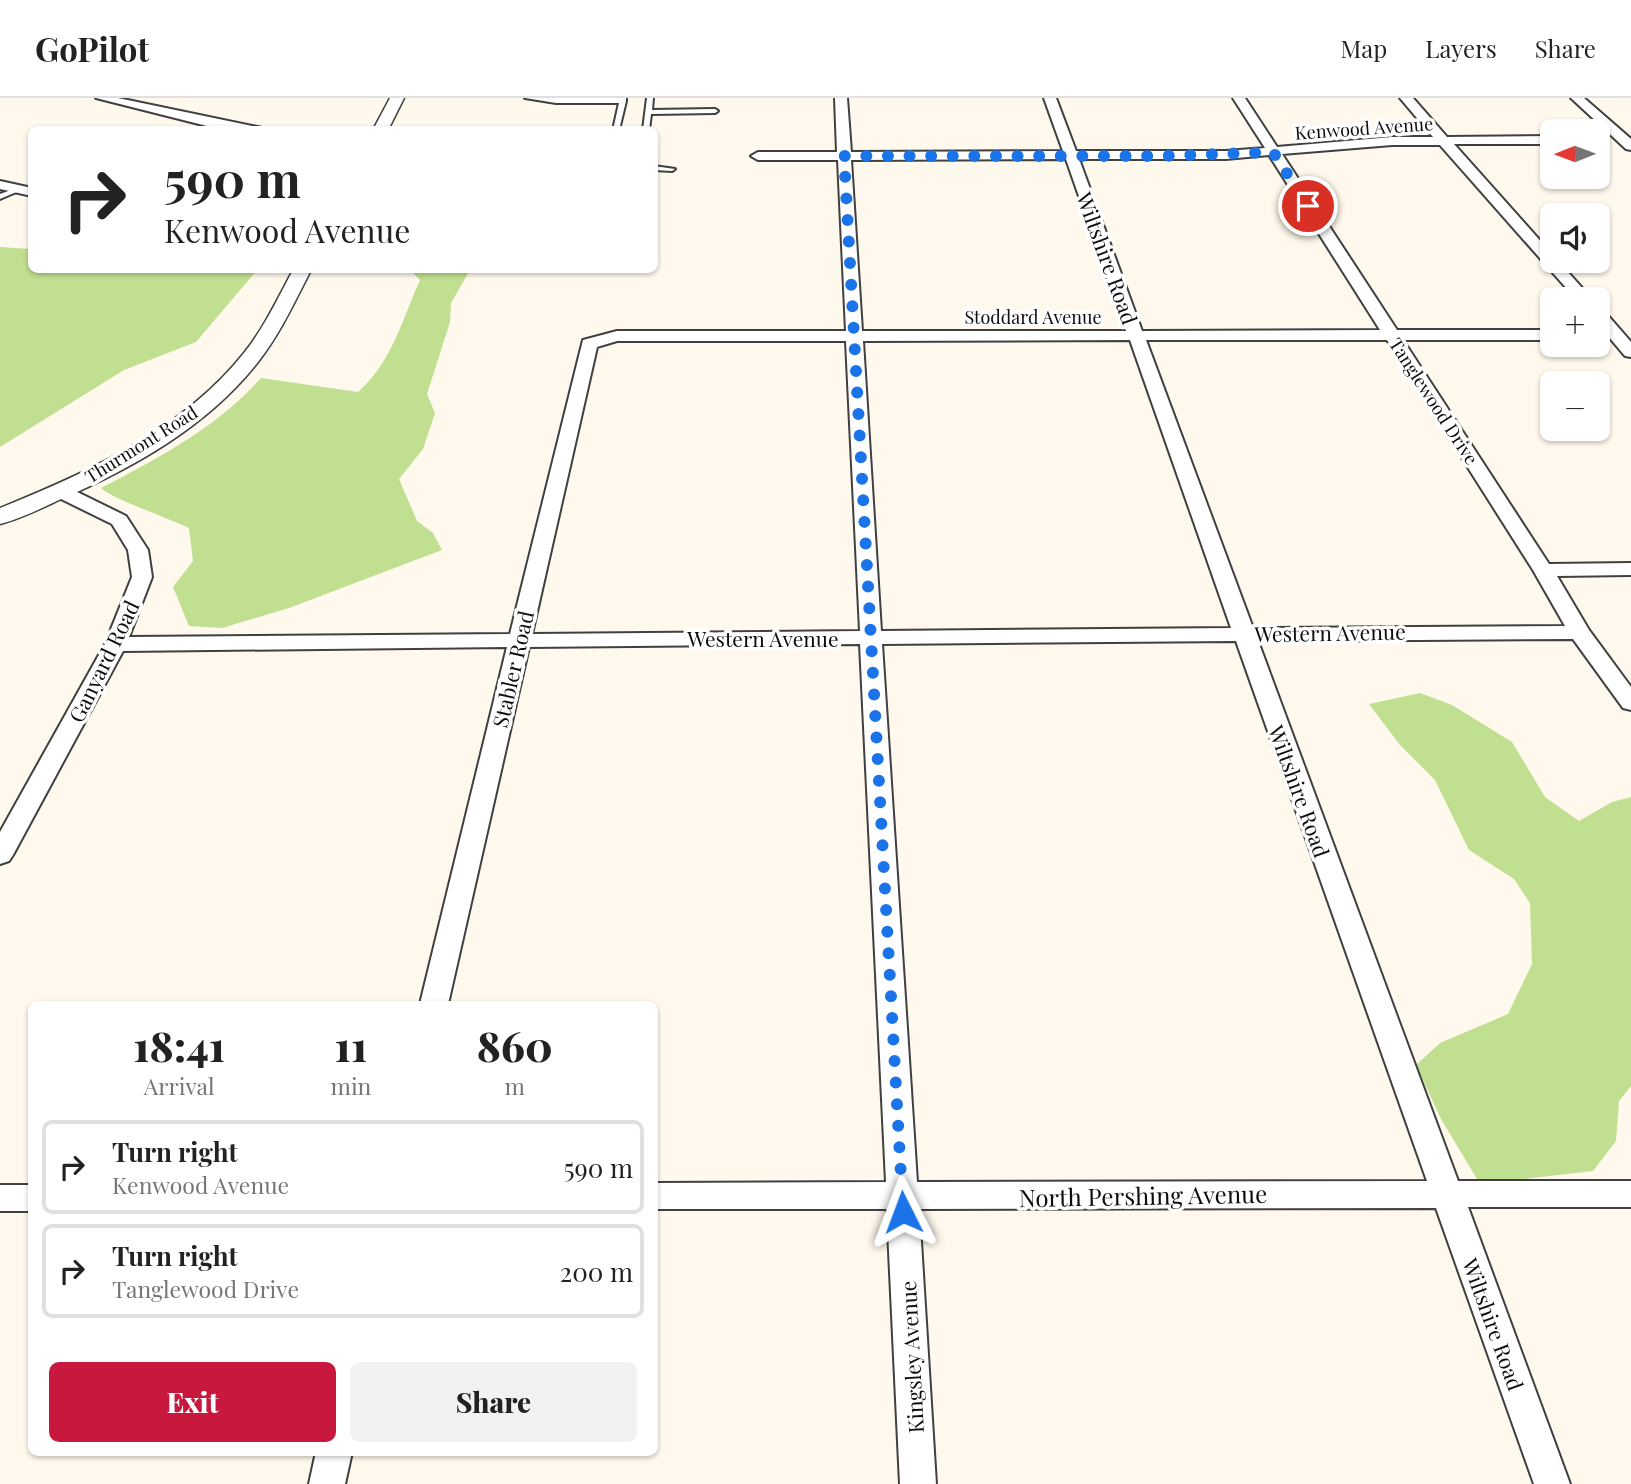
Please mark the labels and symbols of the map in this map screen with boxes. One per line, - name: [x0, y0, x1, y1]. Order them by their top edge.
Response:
- street label: Kenwood Avenue: [1294, 111, 1434, 145]
- north arrow: [1540, 119, 1610, 189]
- pin: [1278, 176, 1338, 236]
- street label: Wiltshire Road: [1071, 187, 1145, 328]
- street label: Stoddard Avenue: [964, 305, 1102, 329]
- street label: Tanglewood Drive: [1384, 333, 1484, 469]
- street label: Thurmont Road: [80, 400, 202, 488]
- street label: Ganyard Road: [61, 595, 145, 727]
- street label: Stabler Road: [485, 608, 539, 730]
- street label: Western Avenue: [1253, 617, 1406, 647]
- street label: Western Avenue: [686, 624, 839, 652]
- street label: Wiltshire Road: [1263, 720, 1337, 861]
- position arrow: [866, 1175, 940, 1249]
- street label: North Pershing Avenue: [1018, 1177, 1268, 1213]
- street label: Wiltshire Road: [1457, 1253, 1531, 1394]
- street label: Kingsley Avenue: [893, 1280, 929, 1434]

